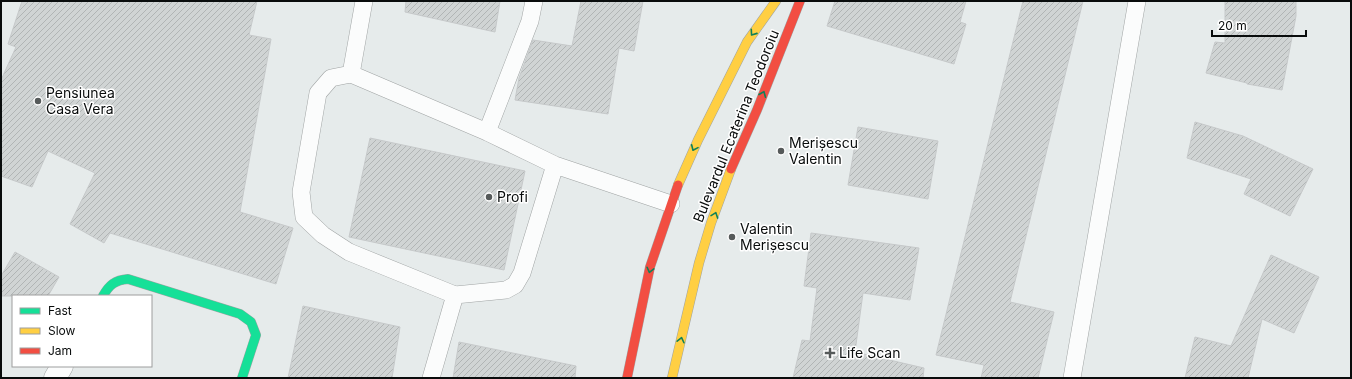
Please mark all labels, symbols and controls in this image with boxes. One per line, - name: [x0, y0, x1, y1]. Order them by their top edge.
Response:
- scale bar: [1212, 12, 1306, 38]
- text: 20 m: [1218, 18, 1247, 33]
- street label: Bulevardul Ecaterina Teodoroiu: [689, 27, 782, 225]
- one-way arrow: [751, 28, 758, 35]
- place label: Pensiunea Casa Vera: [46, 84, 115, 117]
- one-way arrow: [759, 91, 767, 98]
- marker: Pensiunea Casa Vera: [33, 96, 43, 106]
- place label: Merișescu Valentin: [789, 134, 858, 167]
- one-way arrow: [691, 144, 699, 152]
- marker: Merișescu Valentin: [776, 146, 786, 156]
- place label: Profi: [497, 188, 528, 205]
- marker: Profi: [484, 192, 494, 202]
- one-way arrow: [710, 211, 718, 218]
- place label: Valentin Merișescu: [740, 220, 809, 254]
- marker: Valentin Merișescu: [727, 232, 737, 242]
- one-way arrow: [646, 267, 655, 274]
- legend: [12, 295, 152, 367]
- text: Fast: [48, 303, 72, 318]
- text: Slow: [48, 323, 76, 338]
- one-way arrow: [676, 337, 684, 343]
- text: Jam: [48, 343, 72, 358]
- place label: Life Scan: [839, 344, 900, 361]
- marker: Life Scan: [824, 347, 836, 359]

